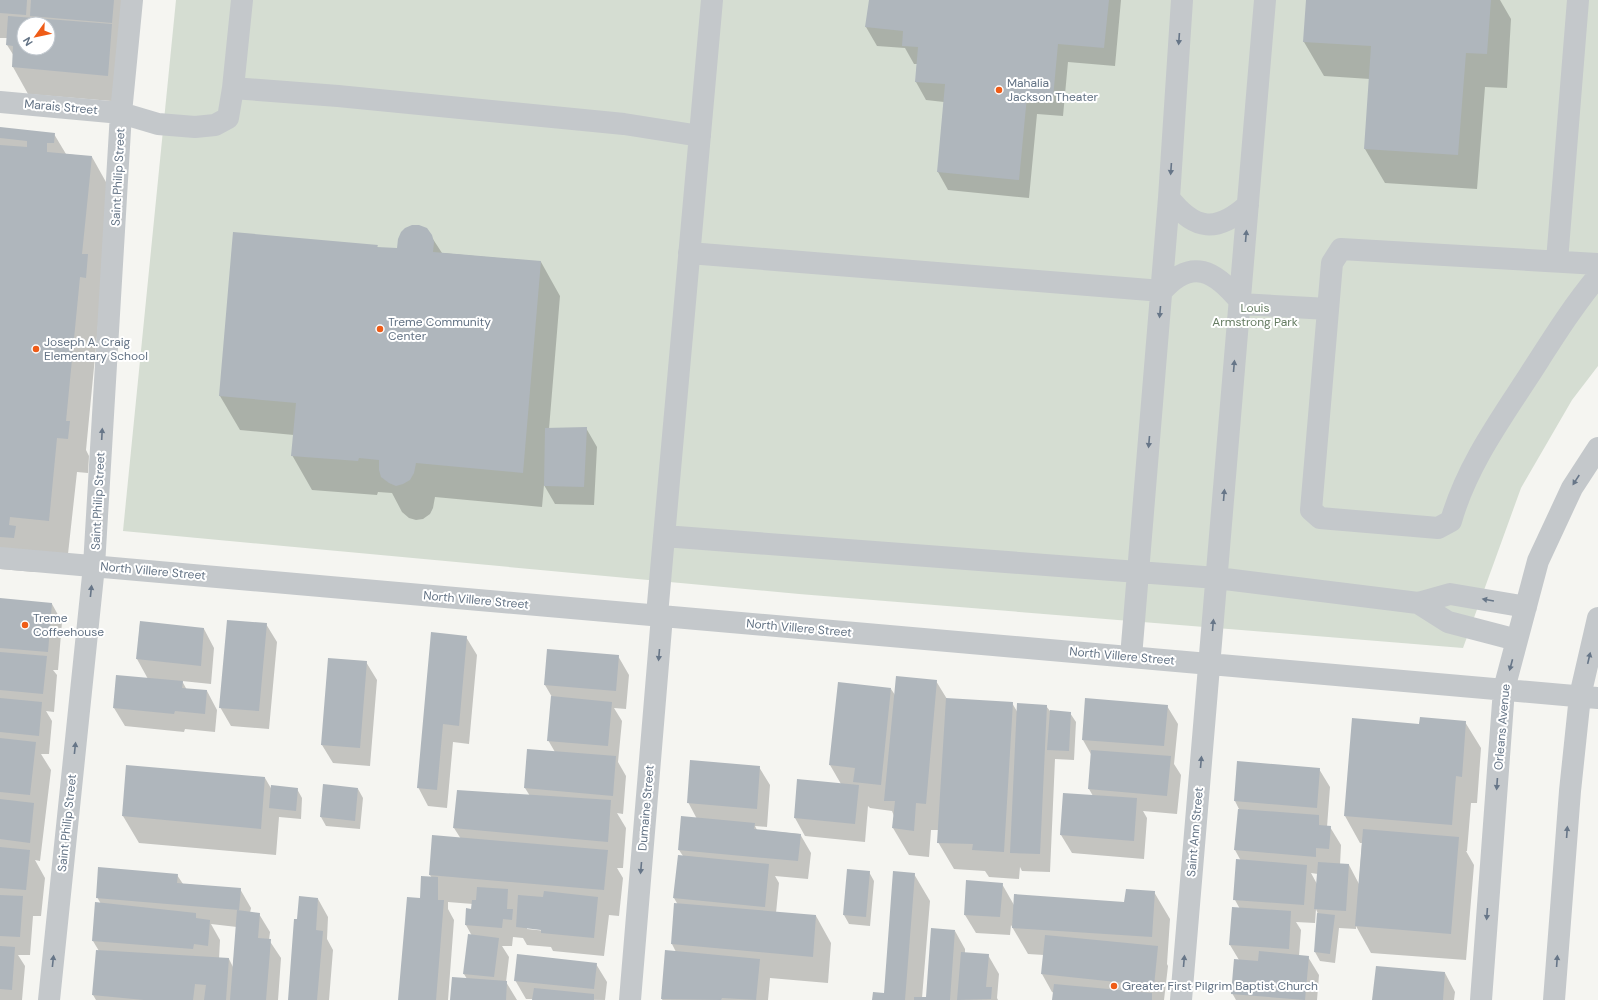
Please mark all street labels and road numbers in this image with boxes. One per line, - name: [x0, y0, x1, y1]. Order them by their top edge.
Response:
- street label: Marais Street: [24, 96, 99, 118]
- street label: Saint Philip Street: [107, 127, 129, 226]
- street label: Saint Philip Street: [87, 451, 109, 550]
- street label: North Villere Street: [100, 558, 207, 584]
- street label: North Villere Street: [423, 587, 530, 613]
- street label: North Villere Street: [746, 615, 853, 641]
- street label: North Villere Street: [1069, 643, 1176, 669]
- street label: Orleans Avenue: [1490, 683, 1514, 771]
- street label: Dumaine Street: [634, 764, 658, 852]
- street label: Saint Philip Street: [54, 773, 80, 873]
- street label: Saint Ann Street: [1183, 786, 1207, 878]

